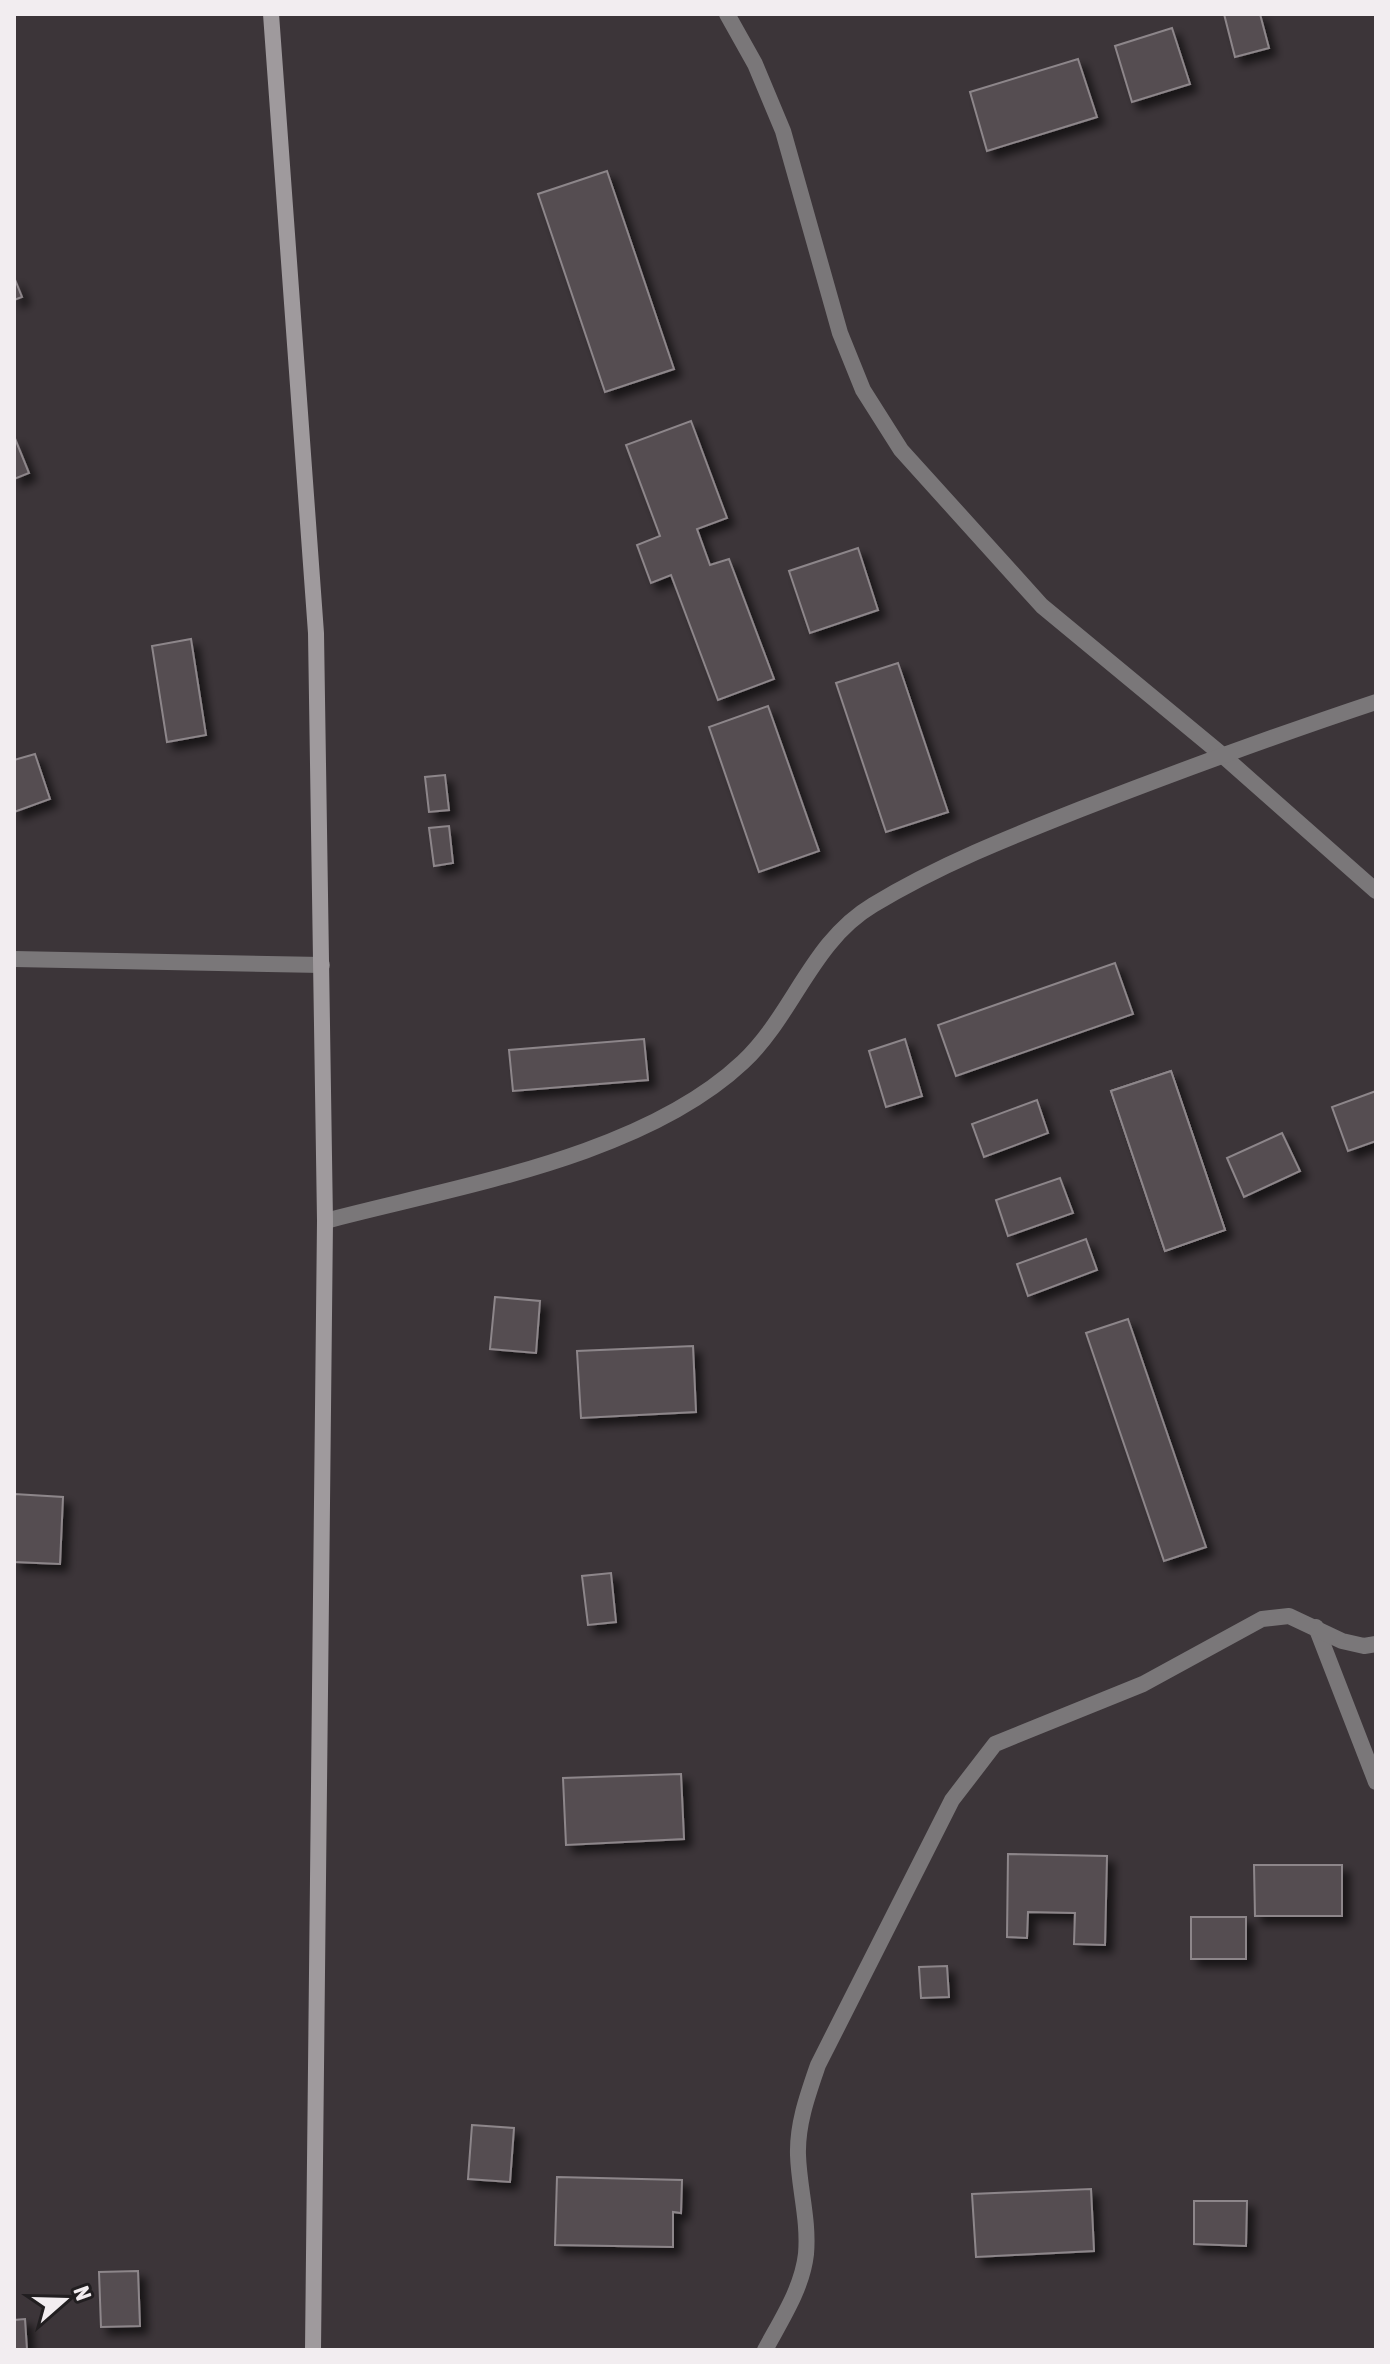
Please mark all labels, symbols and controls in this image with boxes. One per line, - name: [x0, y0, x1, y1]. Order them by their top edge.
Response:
- north arrow: [24, 2260, 104, 2340]
- text: N: [68, 2283, 97, 2304]

